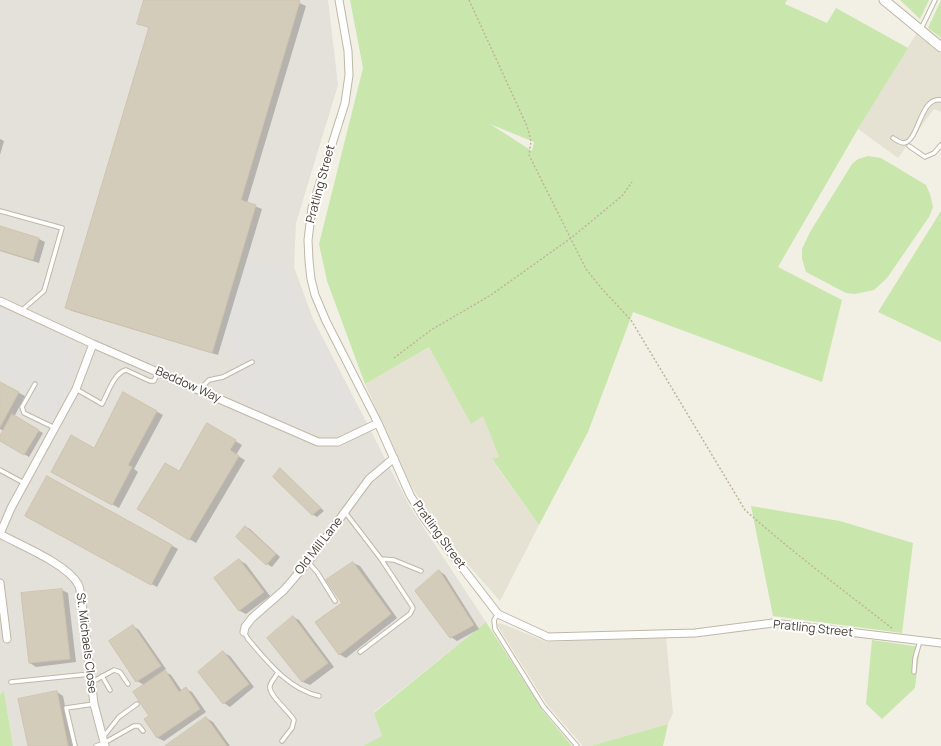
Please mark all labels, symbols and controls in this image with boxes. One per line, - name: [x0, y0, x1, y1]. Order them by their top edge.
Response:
- street label: Pratling Street: [304, 143, 338, 225]
- street label: Beddow Way: [153, 364, 223, 406]
- street label: Pratling Street: [410, 498, 468, 572]
- street label: Old Mill Lane: [292, 514, 346, 578]
- street label: St. Michaels Close: [73, 592, 99, 694]
- street label: Pratling Street: [772, 618, 854, 640]

